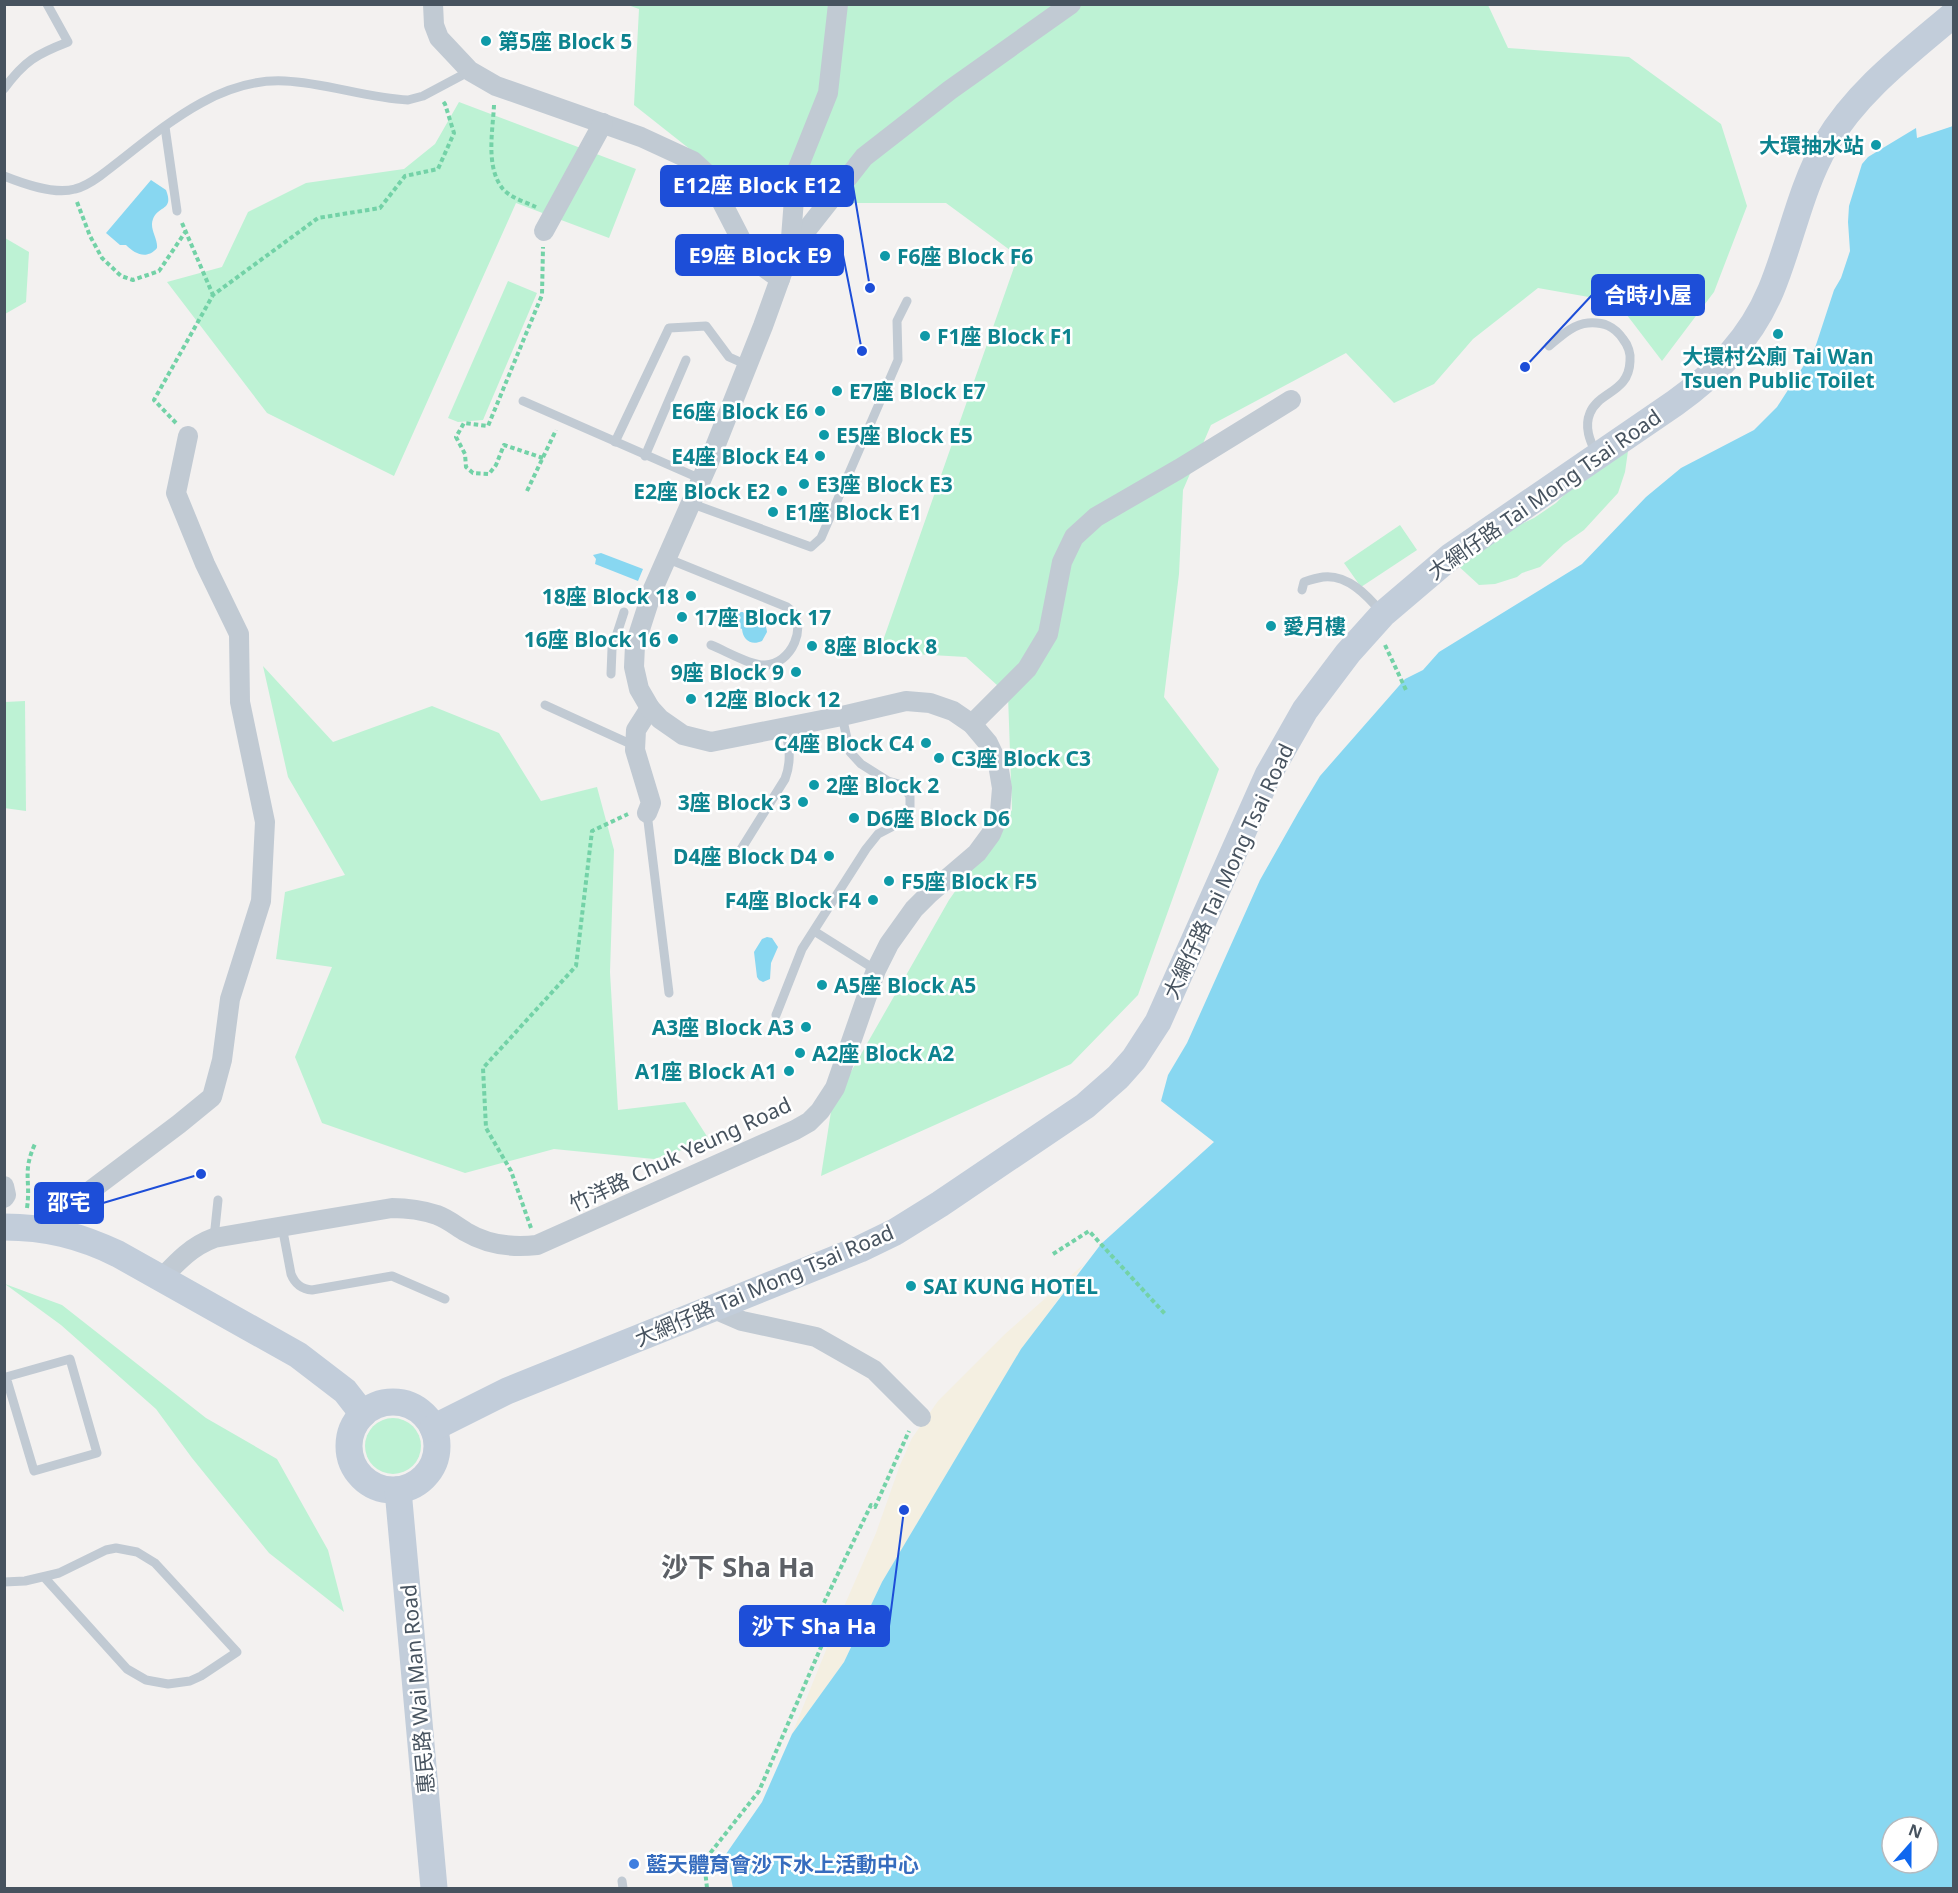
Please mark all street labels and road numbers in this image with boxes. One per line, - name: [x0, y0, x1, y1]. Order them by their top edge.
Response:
- street label: 大網仔路 Tai Mong Tsai Road: [1422, 403, 1666, 585]
- street label: 大網仔路 Tai Mong Tsai Road: [1156, 739, 1300, 1003]
- street label: 竹洋路 Chuk Yeung Road: [564, 1090, 796, 1218]
- street label: 大網仔路 Tai Mong Tsai Road: [630, 1218, 898, 1352]
- street label: 惠民路 Wai Man Road: [394, 1583, 440, 1795]

